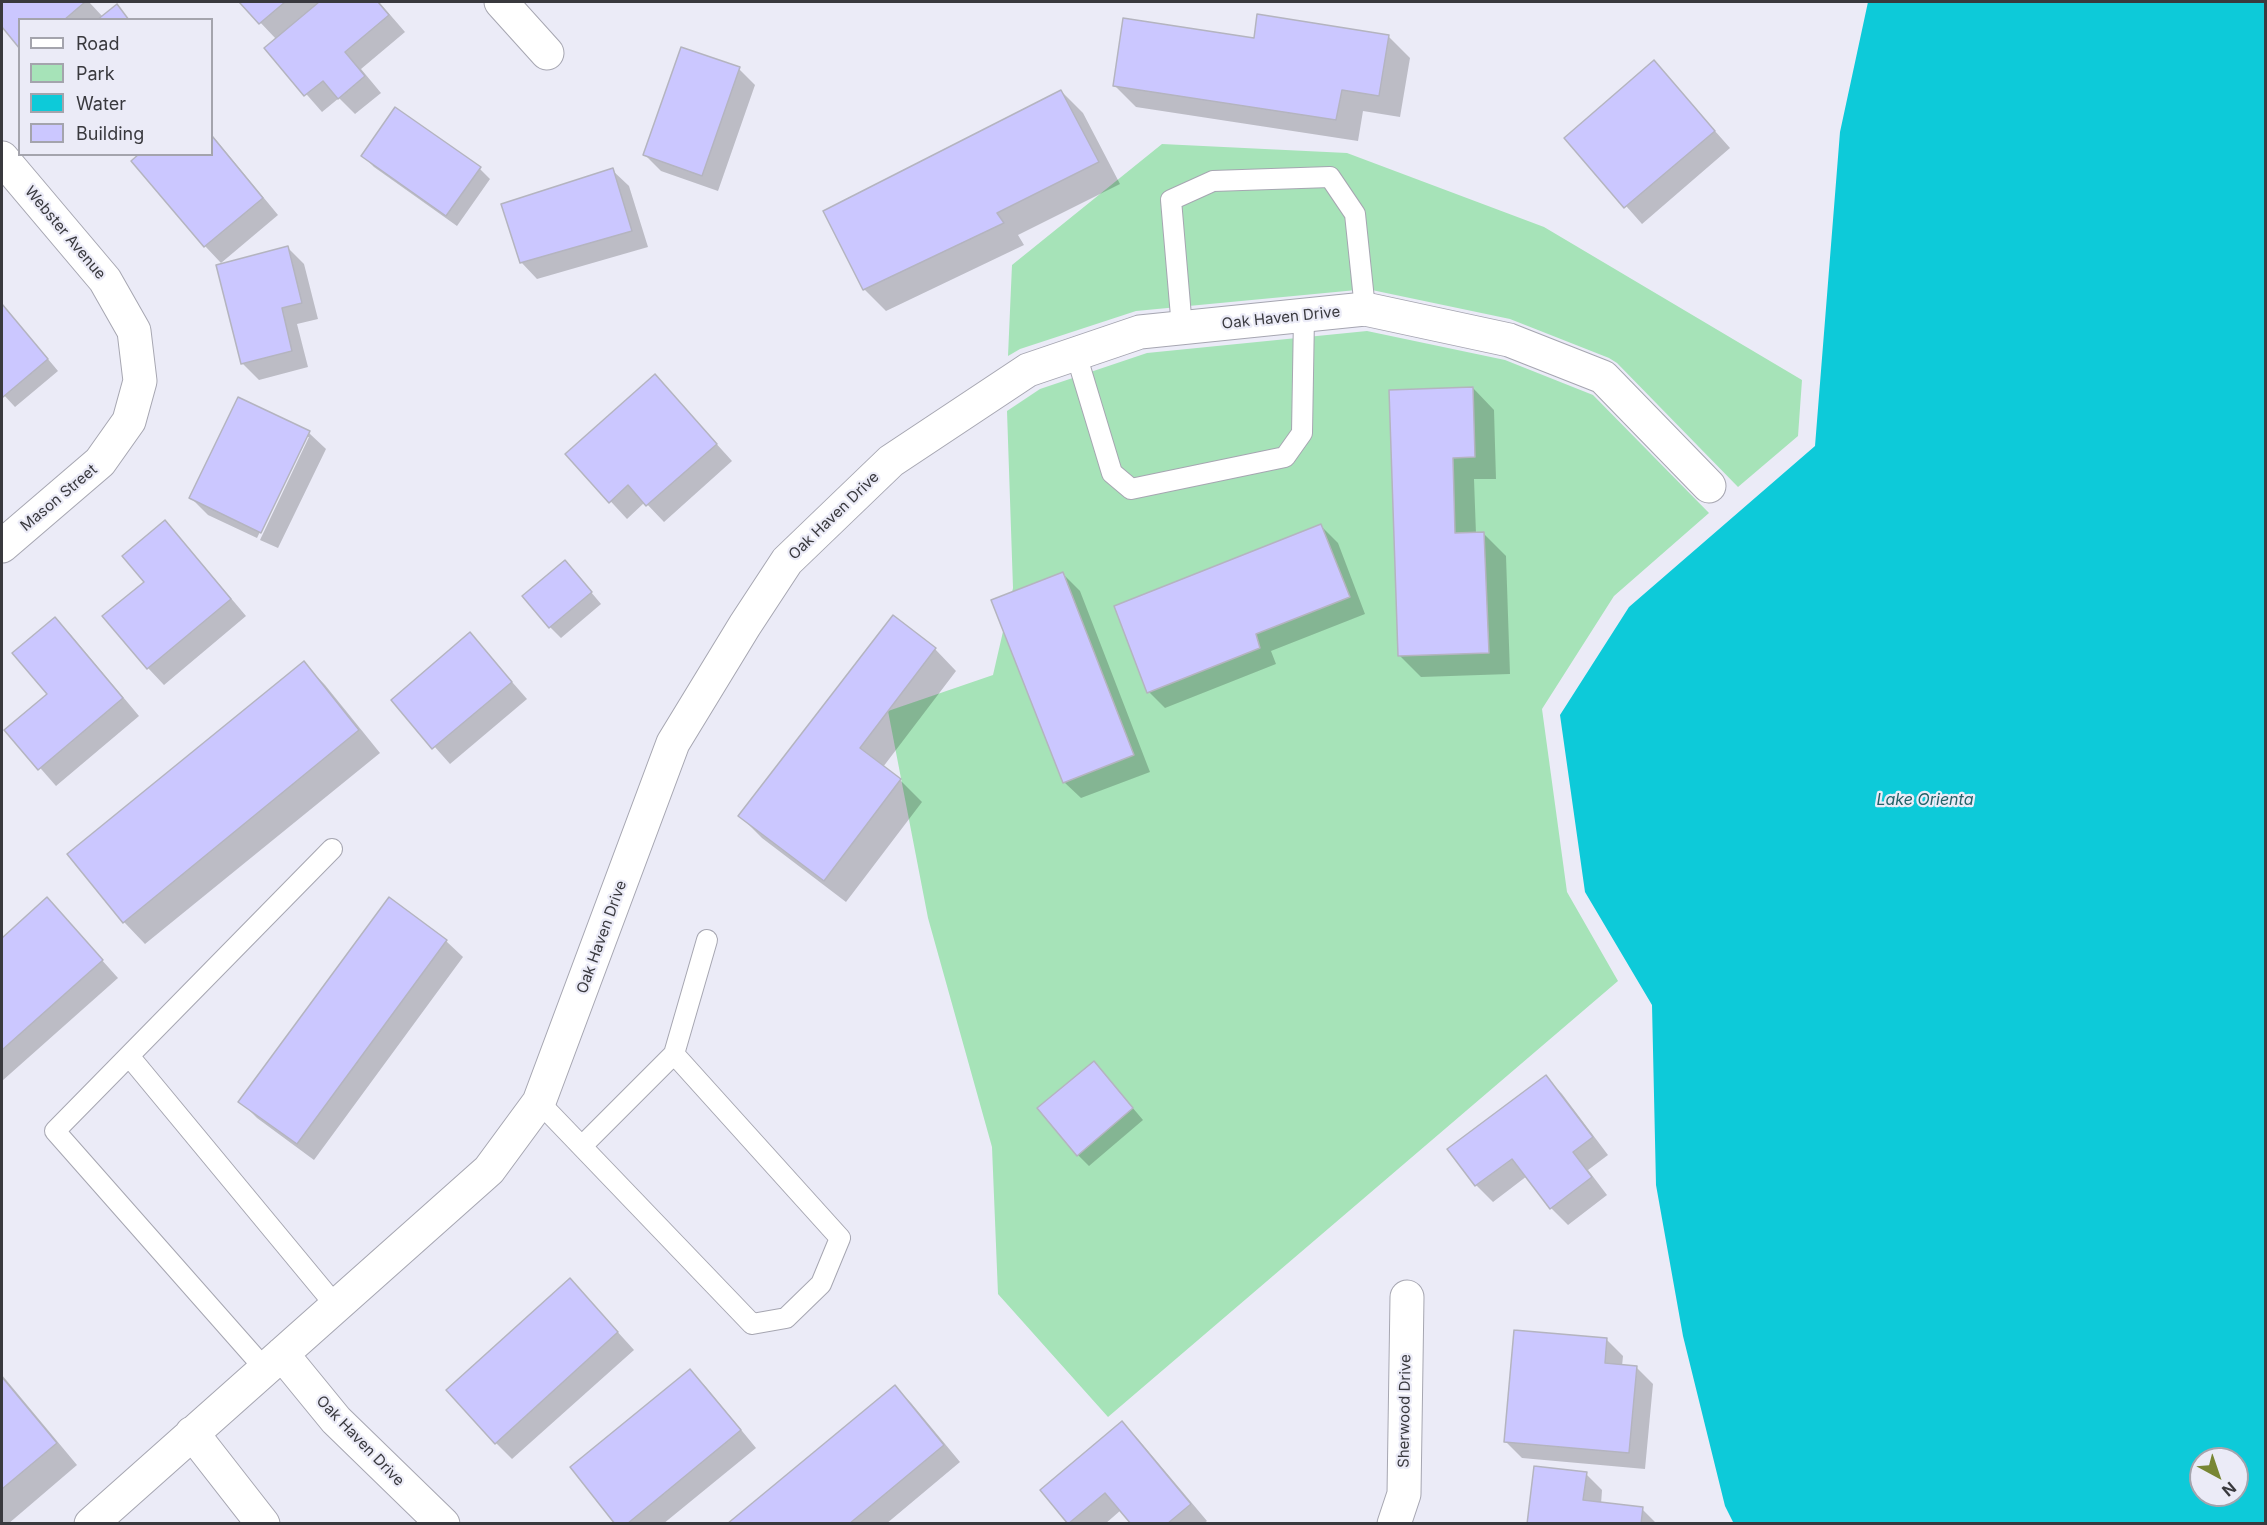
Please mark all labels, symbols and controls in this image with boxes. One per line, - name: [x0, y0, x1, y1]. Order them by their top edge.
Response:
- legend: [18, 18, 213, 156]
- text: Road: [76, 33, 119, 54]
- text: Park: [76, 63, 115, 84]
- text: Water: [76, 93, 126, 114]
- text: Building: [76, 123, 144, 144]
- street label: Webster Avenue: [21, 183, 109, 283]
- street label: Oak Haven Drive: [1221, 303, 1341, 333]
- street label: Mason Street: [17, 461, 101, 535]
- street label: Oak Haven Drive: [785, 468, 883, 564]
- water label: Lake Orienta: [1877, 790, 1973, 810]
- street label: Oak Haven Drive: [573, 878, 631, 996]
- street label: Sherwood Drive: [1395, 1354, 1415, 1468]
- street label: Oak Haven Drive: [312, 1392, 408, 1490]
- north arrow: [2189, 1447, 2249, 1507]
- text: N: [2218, 1478, 2240, 1501]

